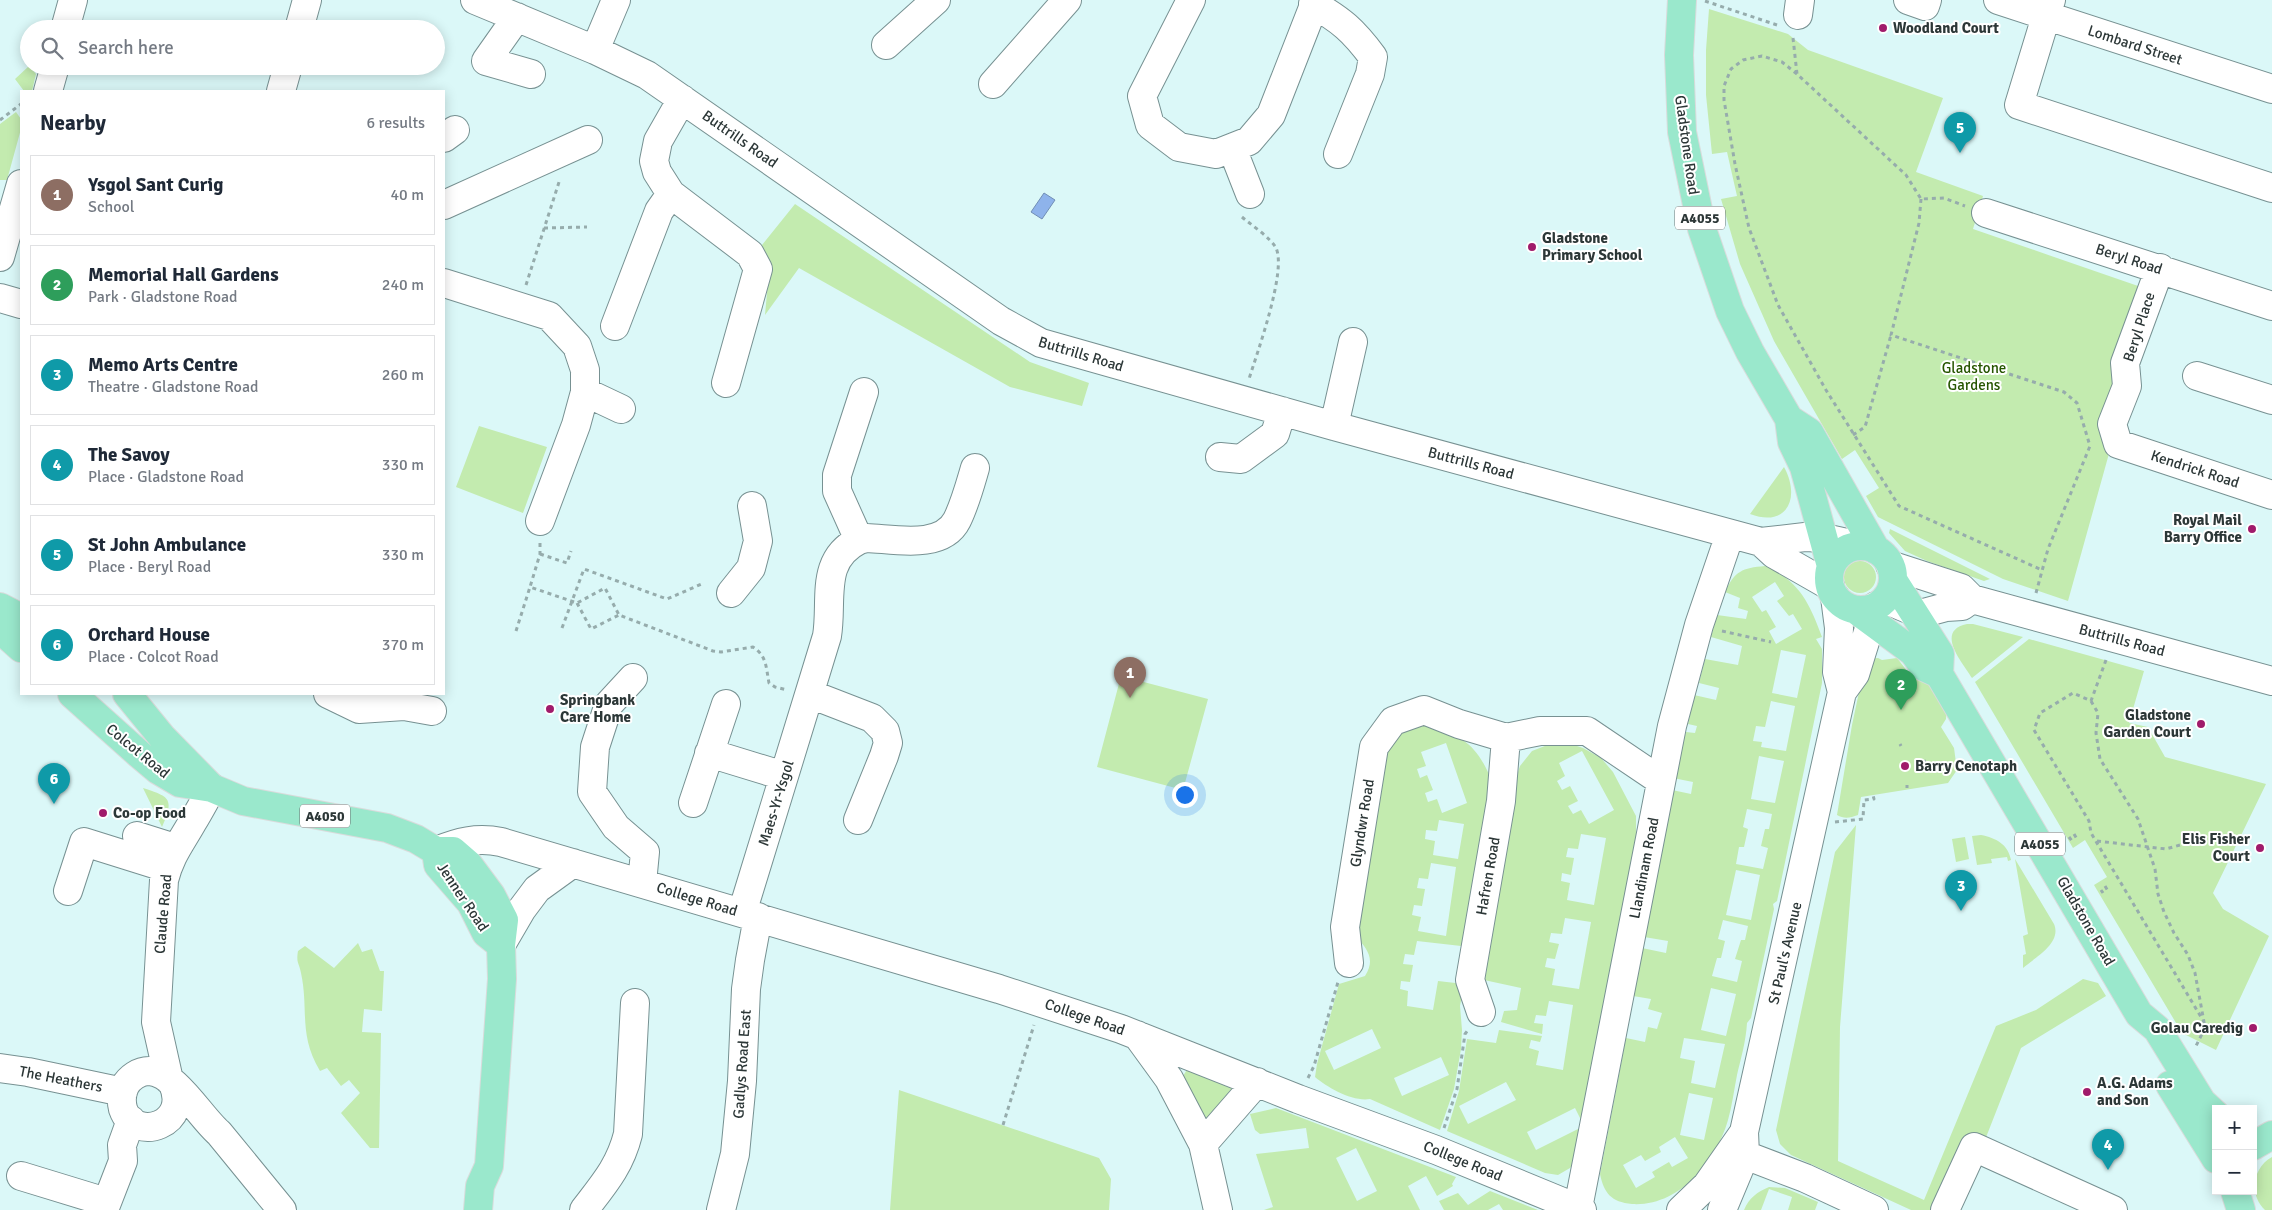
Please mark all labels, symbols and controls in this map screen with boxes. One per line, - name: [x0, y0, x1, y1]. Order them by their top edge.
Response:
- place label: Woodland Court: [1893, 19, 1999, 37]
- search box: [20, 20, 445, 75]
- street label: Lombard Street: [2085, 21, 2185, 69]
- marker: Woodland Court: [1877, 22, 1889, 34]
- icon: search: [38, 34, 66, 62]
- text: Search here: [78, 36, 174, 60]
- street label: Gladstone Road: [1671, 94, 1703, 196]
- street label: Buttrills Road: [699, 106, 781, 172]
- text: Nearby: [40, 110, 106, 136]
- pin: 5: [1944, 112, 1976, 153]
- text: 6 results: [366, 113, 425, 133]
- text: Ysgol Sant Curig: [88, 173, 223, 197]
- text: 1: [53, 185, 61, 205]
- text: 40 m: [390, 185, 424, 205]
- text: School: [88, 197, 134, 217]
- road number: A4055: [1675, 207, 1725, 230]
- place label: Gladstone Primary School: [1542, 229, 1643, 264]
- street label: Beryl Road: [2093, 240, 2165, 278]
- marker: Gladstone Primary School: [1526, 241, 1538, 253]
- text: Memorial Hall Gardens: [88, 263, 279, 287]
- text: 2: [53, 275, 61, 295]
- text: 240 m: [382, 275, 424, 295]
- text: Park · Gladstone Road: [88, 287, 237, 307]
- street label: Beryl Place: [2119, 290, 2159, 364]
- street label: Buttrills Road: [1036, 332, 1126, 376]
- text: Memo Arts Centre: [88, 353, 238, 377]
- park label: Gladstone Gardens: [1942, 359, 2006, 394]
- text: 3: [53, 365, 61, 385]
- text: 260 m: [382, 365, 424, 385]
- text: Theatre · Gladstone Road: [88, 377, 258, 397]
- text: The Savoy: [88, 443, 170, 467]
- street label: Buttrills Road: [1426, 443, 1516, 483]
- street label: Kendrick Road: [2148, 446, 2242, 492]
- text: 4: [53, 455, 61, 475]
- text: 330 m: [382, 455, 424, 475]
- text: Place · Gladstone Road: [88, 467, 244, 487]
- place label: Royal Mail Barry Office: [2164, 511, 2242, 546]
- marker: Royal Mail Barry Office: [2246, 523, 2258, 535]
- text: St John Ambulance: [88, 533, 246, 557]
- text: 5: [53, 545, 61, 565]
- text: 330 m: [382, 545, 424, 565]
- text: Place · Beryl Road: [88, 557, 211, 577]
- street label: Buttrills Road: [2077, 620, 2167, 660]
- text: Orchard House: [88, 623, 210, 647]
- text: 6: [53, 635, 61, 655]
- text: 370 m: [382, 635, 424, 655]
- text: Place · Colcot Road: [88, 647, 219, 667]
- pin: 1: [1114, 657, 1146, 698]
- pin: 2: [1885, 669, 1917, 710]
- place label: Springbank Care Home: [560, 691, 635, 726]
- marker: Springbank Care Home: [544, 703, 556, 715]
- place label: Gladstone Garden Court: [2103, 706, 2191, 741]
- marker: Gladstone Garden Court: [2195, 718, 2207, 730]
- street label: Colcot Road: [103, 720, 173, 782]
- place label: Barry Cenotaph: [1915, 757, 2017, 775]
- street label: Maes-Yr-Ysgol: [754, 758, 798, 848]
- marker: Barry Cenotaph: [1899, 760, 1911, 772]
- pin: 6: [38, 763, 70, 804]
- street label: Glyndwr Road: [1346, 778, 1378, 868]
- your location: [1172, 782, 1198, 808]
- place label: Co-op Food: [113, 804, 186, 822]
- road number: A4050: [300, 804, 350, 828]
- marker: Co-op Food: [97, 807, 109, 819]
- street label: Llandinam Road: [1625, 816, 1663, 920]
- place label: Elis Fisher Court: [2182, 830, 2250, 865]
- road number: A4055: [2015, 832, 2065, 856]
- street label: Hafren Road: [1472, 835, 1504, 917]
- marker: Elis Fisher Court: [2254, 842, 2266, 854]
- street label: Jenner Road: [433, 859, 493, 935]
- pin: 3: [1945, 870, 1977, 911]
- street label: Claude Road: [151, 873, 175, 955]
- street label: Gladstone Road: [2053, 873, 2119, 969]
- street label: College Road: [654, 878, 740, 920]
- street label: St Paul's Avenue: [1764, 900, 1806, 1006]
- street label: College Road: [1043, 995, 1127, 1039]
- street label: Gadlys Road East: [729, 1009, 755, 1119]
- place label: Golau Caredig: [2151, 1019, 2243, 1037]
- marker: Golau Caredig: [2247, 1022, 2259, 1034]
- street label: The Heathers: [18, 1062, 105, 1096]
- place label: A.G. Adams and Son: [2097, 1074, 2173, 1109]
- marker: A.G. Adams and Son: [2081, 1086, 2093, 1098]
- map controls: [2212, 1105, 2257, 1195]
- button: +: [2212, 1105, 2257, 1150]
- pin: 4: [2092, 1129, 2124, 1170]
- street label: College Road: [1421, 1137, 1505, 1185]
- button: −: [2212, 1150, 2257, 1195]

